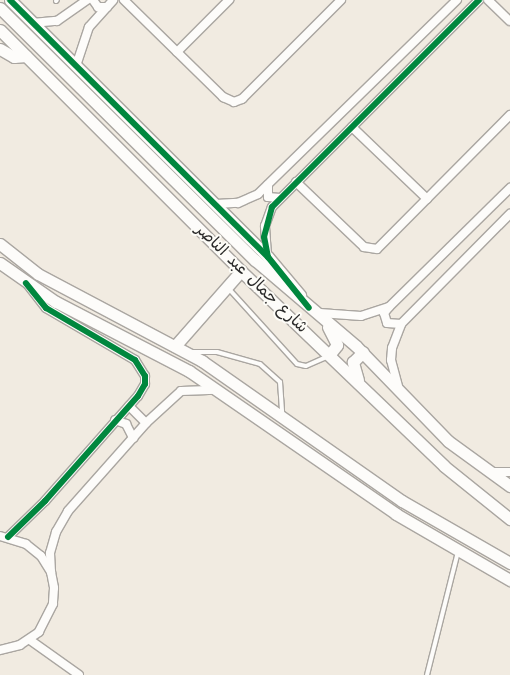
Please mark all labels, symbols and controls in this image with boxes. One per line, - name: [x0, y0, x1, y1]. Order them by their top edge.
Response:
- street label: شارع جمال عبد الناصر: [191, 220, 311, 338]

